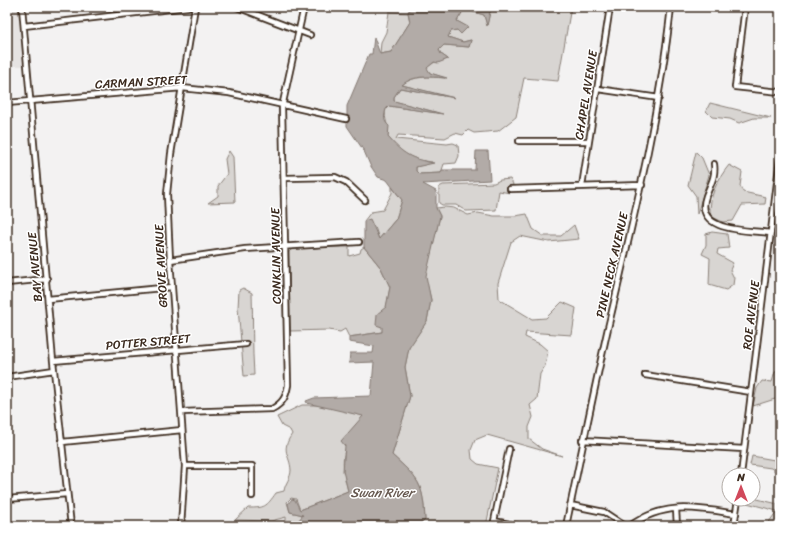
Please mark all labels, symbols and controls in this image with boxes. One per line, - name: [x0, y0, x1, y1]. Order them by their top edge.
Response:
- street label: CHAPEL AVENUE: [568, 47, 604, 141]
- street label: CARMAN STREET: [94, 69, 188, 95]
- street label: CONKLIN AVENUE: [264, 206, 288, 304]
- street label: PINE NECK AVENUE: [589, 209, 635, 320]
- street label: GROVE AVENUE: [148, 223, 174, 308]
- street label: BAY AVENUE: [21, 230, 49, 303]
- street label: ROE AVENUE: [736, 278, 766, 351]
- street label: POTTER STREET: [105, 327, 192, 357]
- north arrow: [721, 467, 761, 507]
- text: N: [736, 468, 745, 487]
- water label: Swan River: [350, 481, 416, 504]

